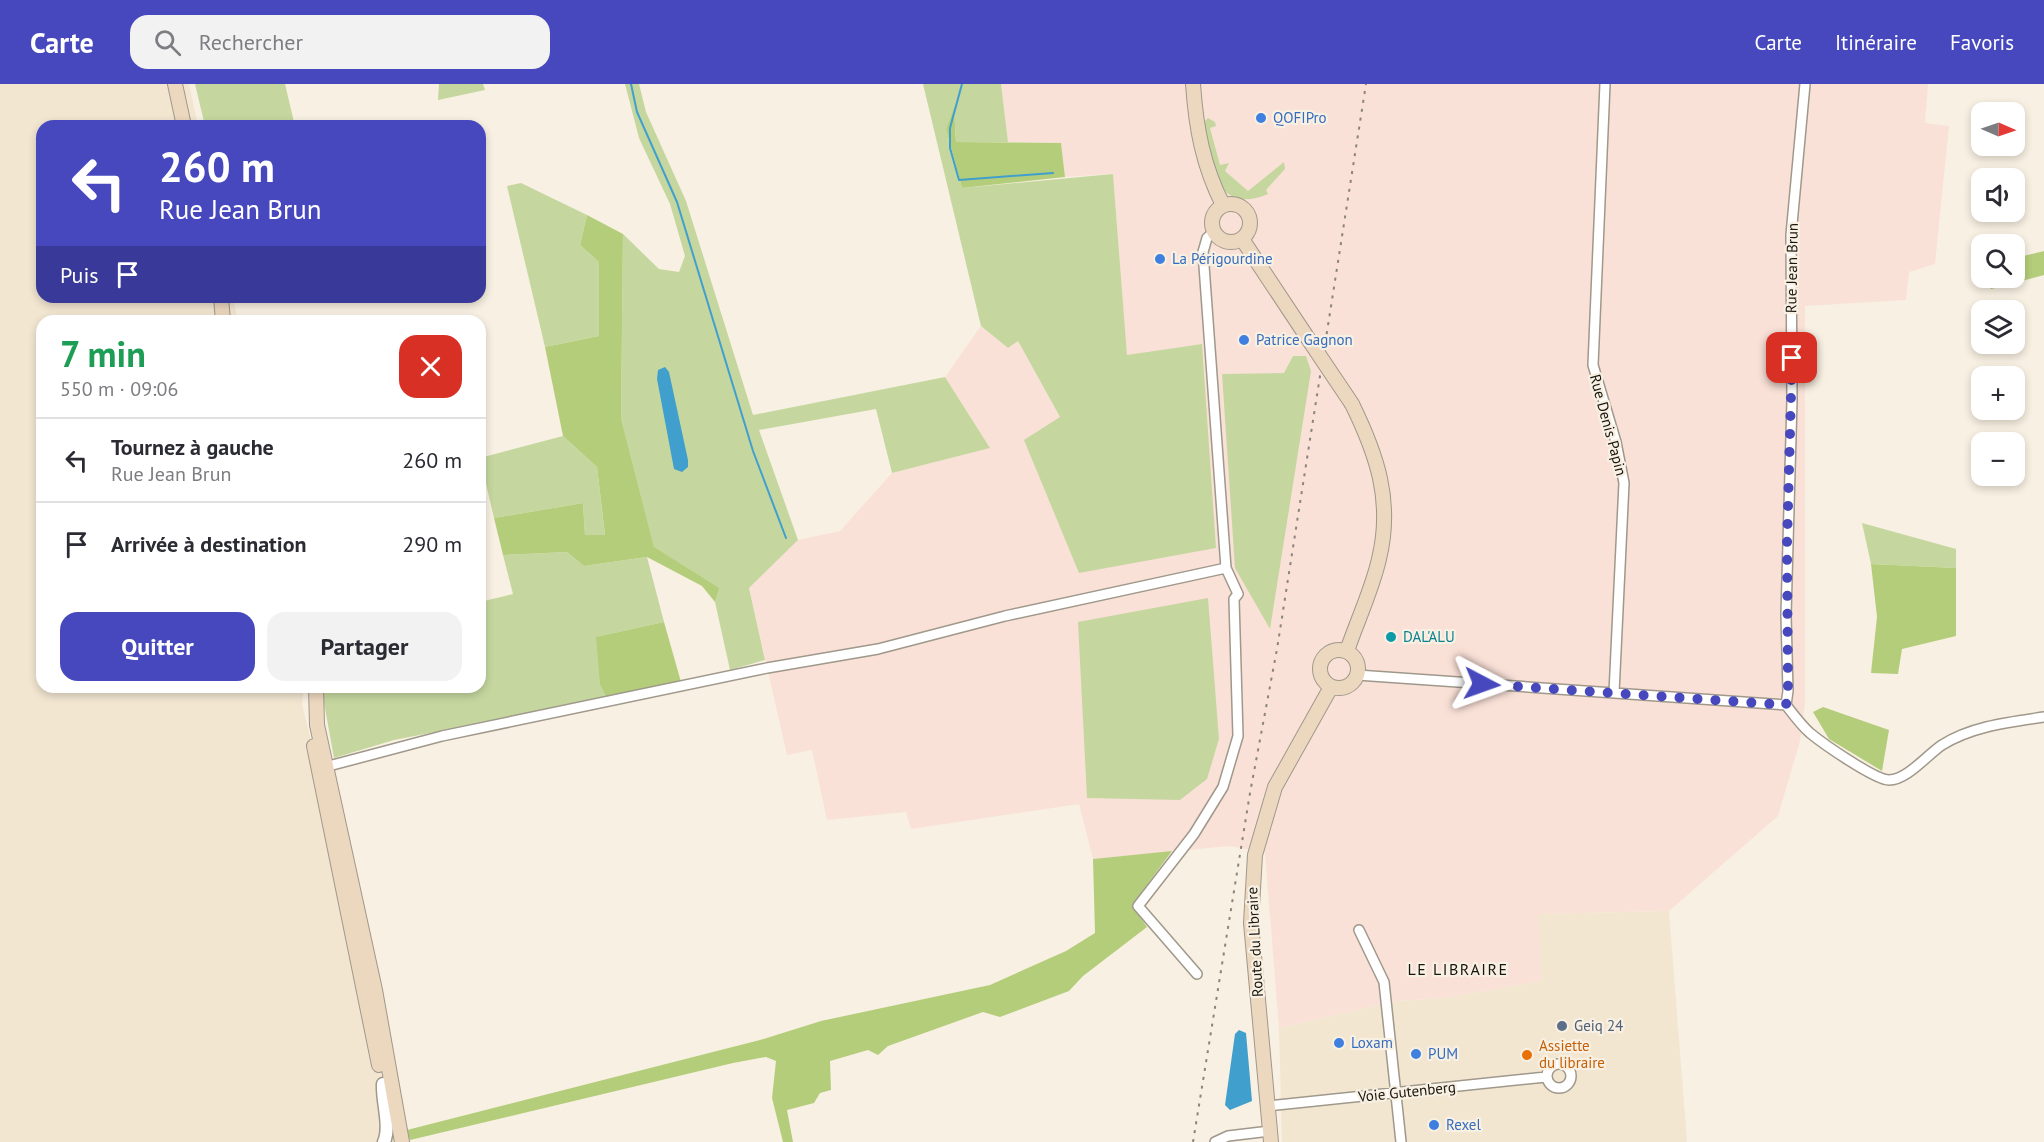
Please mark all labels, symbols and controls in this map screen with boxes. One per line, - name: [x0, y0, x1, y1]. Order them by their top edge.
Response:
- search box: [130, 15, 550, 69]
- text: Carte: [30, 24, 94, 61]
- icon: search: [151, 26, 184, 59]
- text: Rechercher: [199, 28, 303, 56]
- text: Carte: [1755, 29, 1802, 56]
- text: Itinéraire: [1835, 29, 1917, 56]
- text: Favoris: [1950, 29, 2014, 56]
- north arrow: [1971, 102, 2025, 156]
- map controls: [1971, 102, 2025, 486]
- place label: QOFIPro: [1273, 108, 1327, 127]
- marker: QOFIPro: [1254, 111, 1268, 125]
- text: 260 m: [159, 139, 275, 194]
- icon: left: [60, 144, 138, 222]
- button: sound: [1971, 168, 2025, 222]
- text: Rue Jean Brun: [159, 192, 322, 226]
- street label: Rue Jean Brun: [1781, 223, 1802, 313]
- button: search: [1971, 234, 2025, 288]
- place label: La Périgourdine: [1172, 249, 1273, 268]
- marker: La Périgourdine: [1153, 252, 1167, 266]
- icon: arrive: [111, 258, 144, 291]
- text: Puis: [60, 261, 99, 289]
- button: layers: [1971, 300, 2025, 354]
- text: 7 min: [60, 330, 146, 377]
- place label: Patrice Gagnon: [1256, 330, 1353, 349]
- pin: [1766, 332, 1817, 383]
- marker: Patrice Gagnon: [1237, 333, 1251, 347]
- button: close: [399, 335, 462, 398]
- icon: arrive: [1775, 341, 1808, 374]
- button: +: [1971, 366, 2025, 420]
- street label: Rue Denis Papin: [1586, 372, 1631, 478]
- text: 550 m · 09:06: [60, 376, 178, 402]
- button: −: [1971, 432, 2025, 486]
- text: Tournez à gauche: [111, 433, 274, 461]
- icon: left: [60, 444, 93, 477]
- text: 260 m: [402, 446, 462, 474]
- text: Rue Jean Brun: [111, 461, 231, 487]
- icon: arrive: [60, 528, 93, 561]
- text: Arrivée à destination: [111, 530, 307, 558]
- text: 290 m: [402, 530, 462, 558]
- button: Quitter: [60, 612, 255, 681]
- button: Partager: [267, 612, 462, 681]
- place label: DAL'ALU: [1403, 627, 1455, 646]
- marker: DAL'ALU: [1384, 630, 1398, 644]
- position arrow: [1450, 652, 1514, 716]
- street label: Route du Libraire: [1242, 887, 1267, 998]
- district label: LE LIBRAIRE: [1407, 959, 1509, 979]
- place label: Geiq 24: [1574, 1016, 1623, 1035]
- marker: Geiq 24: [1555, 1019, 1569, 1033]
- place label: Loxam: [1351, 1033, 1393, 1052]
- marker: Loxam: [1332, 1036, 1346, 1050]
- place label: Assiette du libraire: [1539, 1036, 1605, 1072]
- place label: PUM: [1428, 1044, 1458, 1063]
- marker: PUM: [1409, 1047, 1423, 1061]
- marker: Assiette du libraire: [1520, 1048, 1534, 1062]
- street label: Voie Gutenberg: [1356, 1077, 1457, 1106]
- place label: Rexel: [1446, 1115, 1481, 1134]
- marker: Rexel: [1427, 1118, 1441, 1132]

